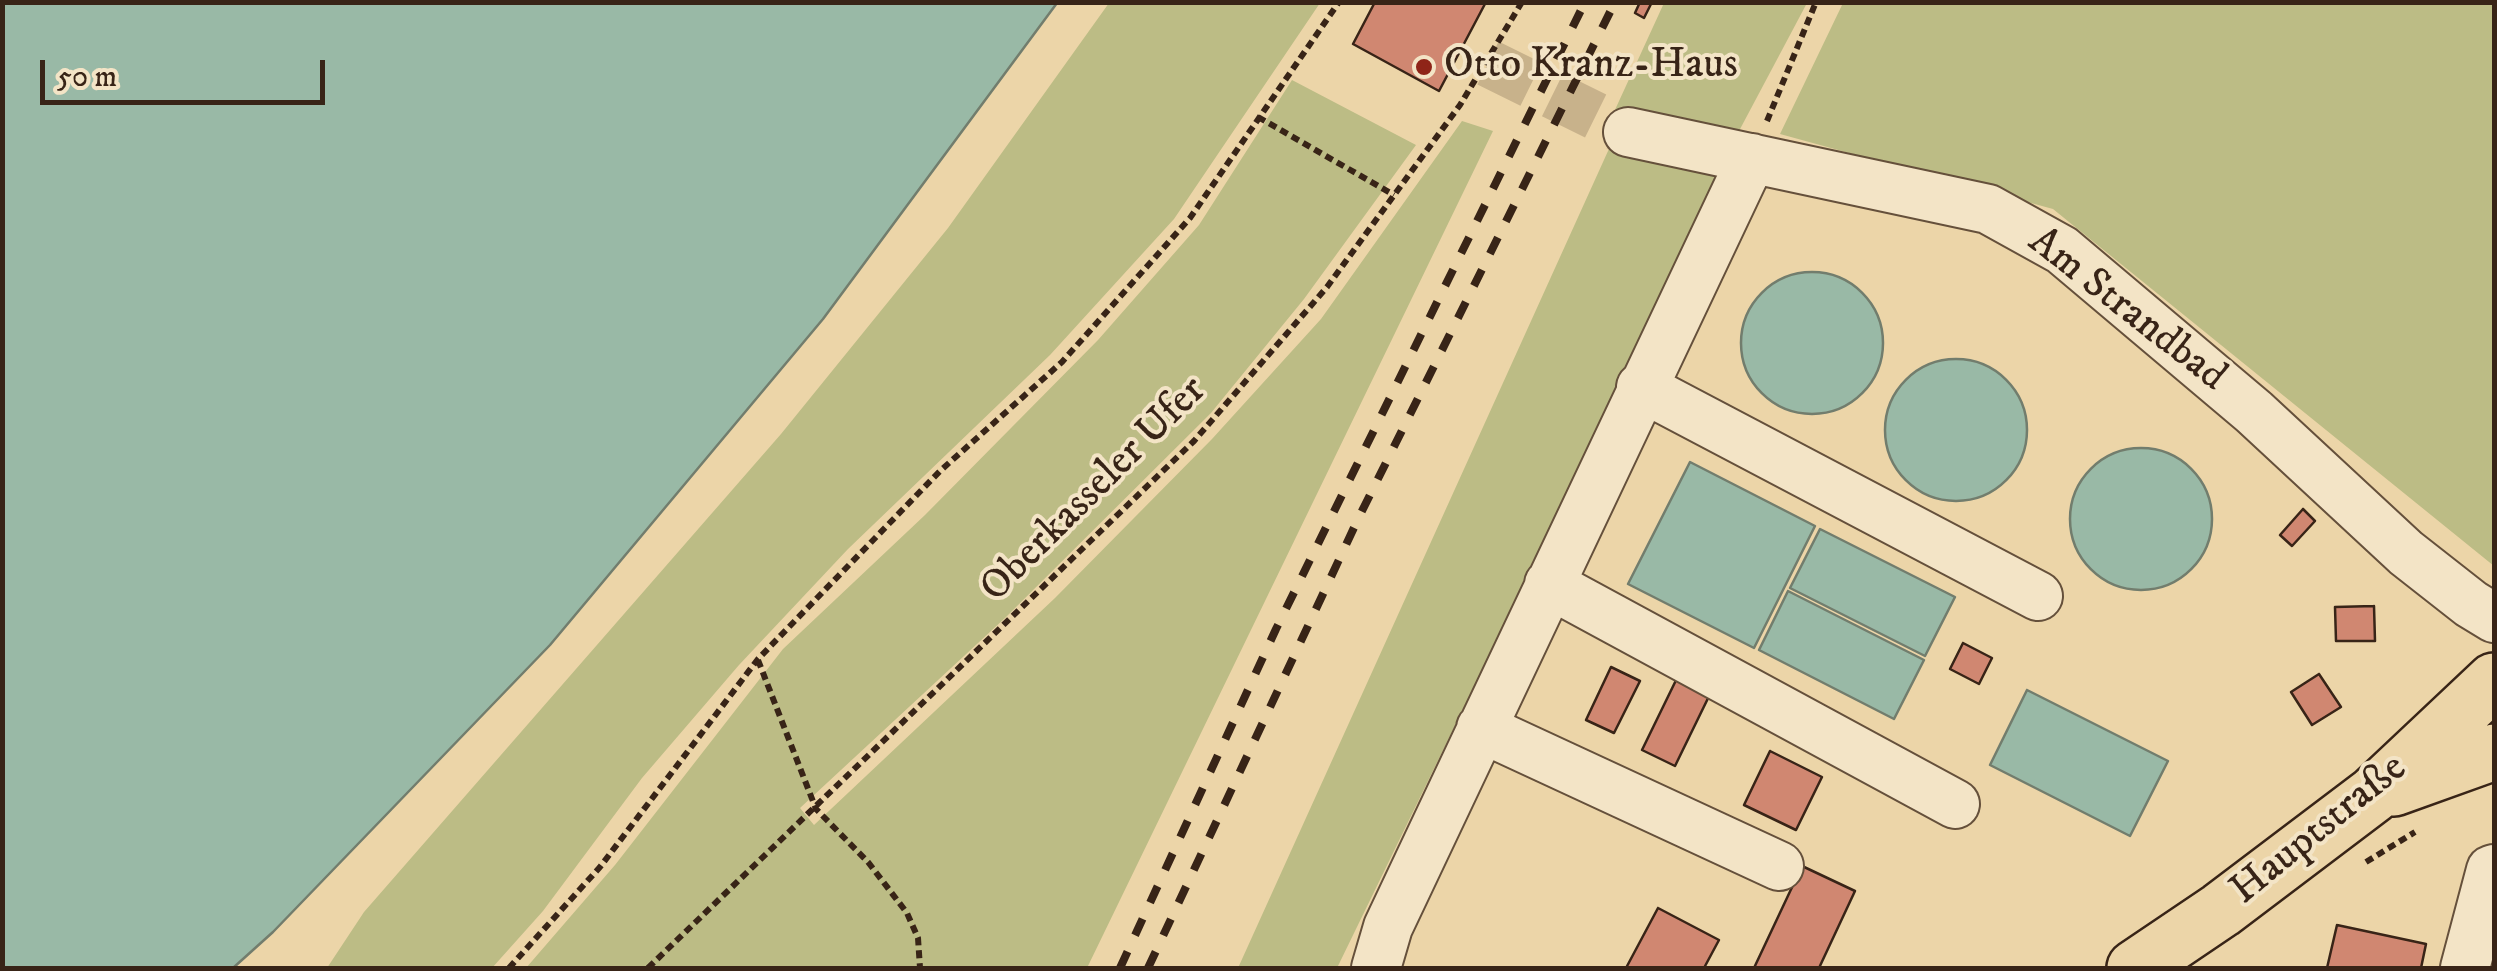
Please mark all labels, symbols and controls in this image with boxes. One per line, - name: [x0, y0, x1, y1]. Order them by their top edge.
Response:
- scale bar: [45, 40, 330, 102]
- place label: Otto Kranz-Haus: [1444, 42, 1738, 92]
- marker: Otto Kranz-Haus: [1413, 56, 1435, 78]
- text: 50 m: [57, 59, 117, 96]
- street label: Am Strandbad: [2017, 218, 2235, 404]
- street label: Oberkasseler Ufer: [972, 368, 1218, 614]
- street label: Hauptstraße: [2222, 745, 2418, 917]

